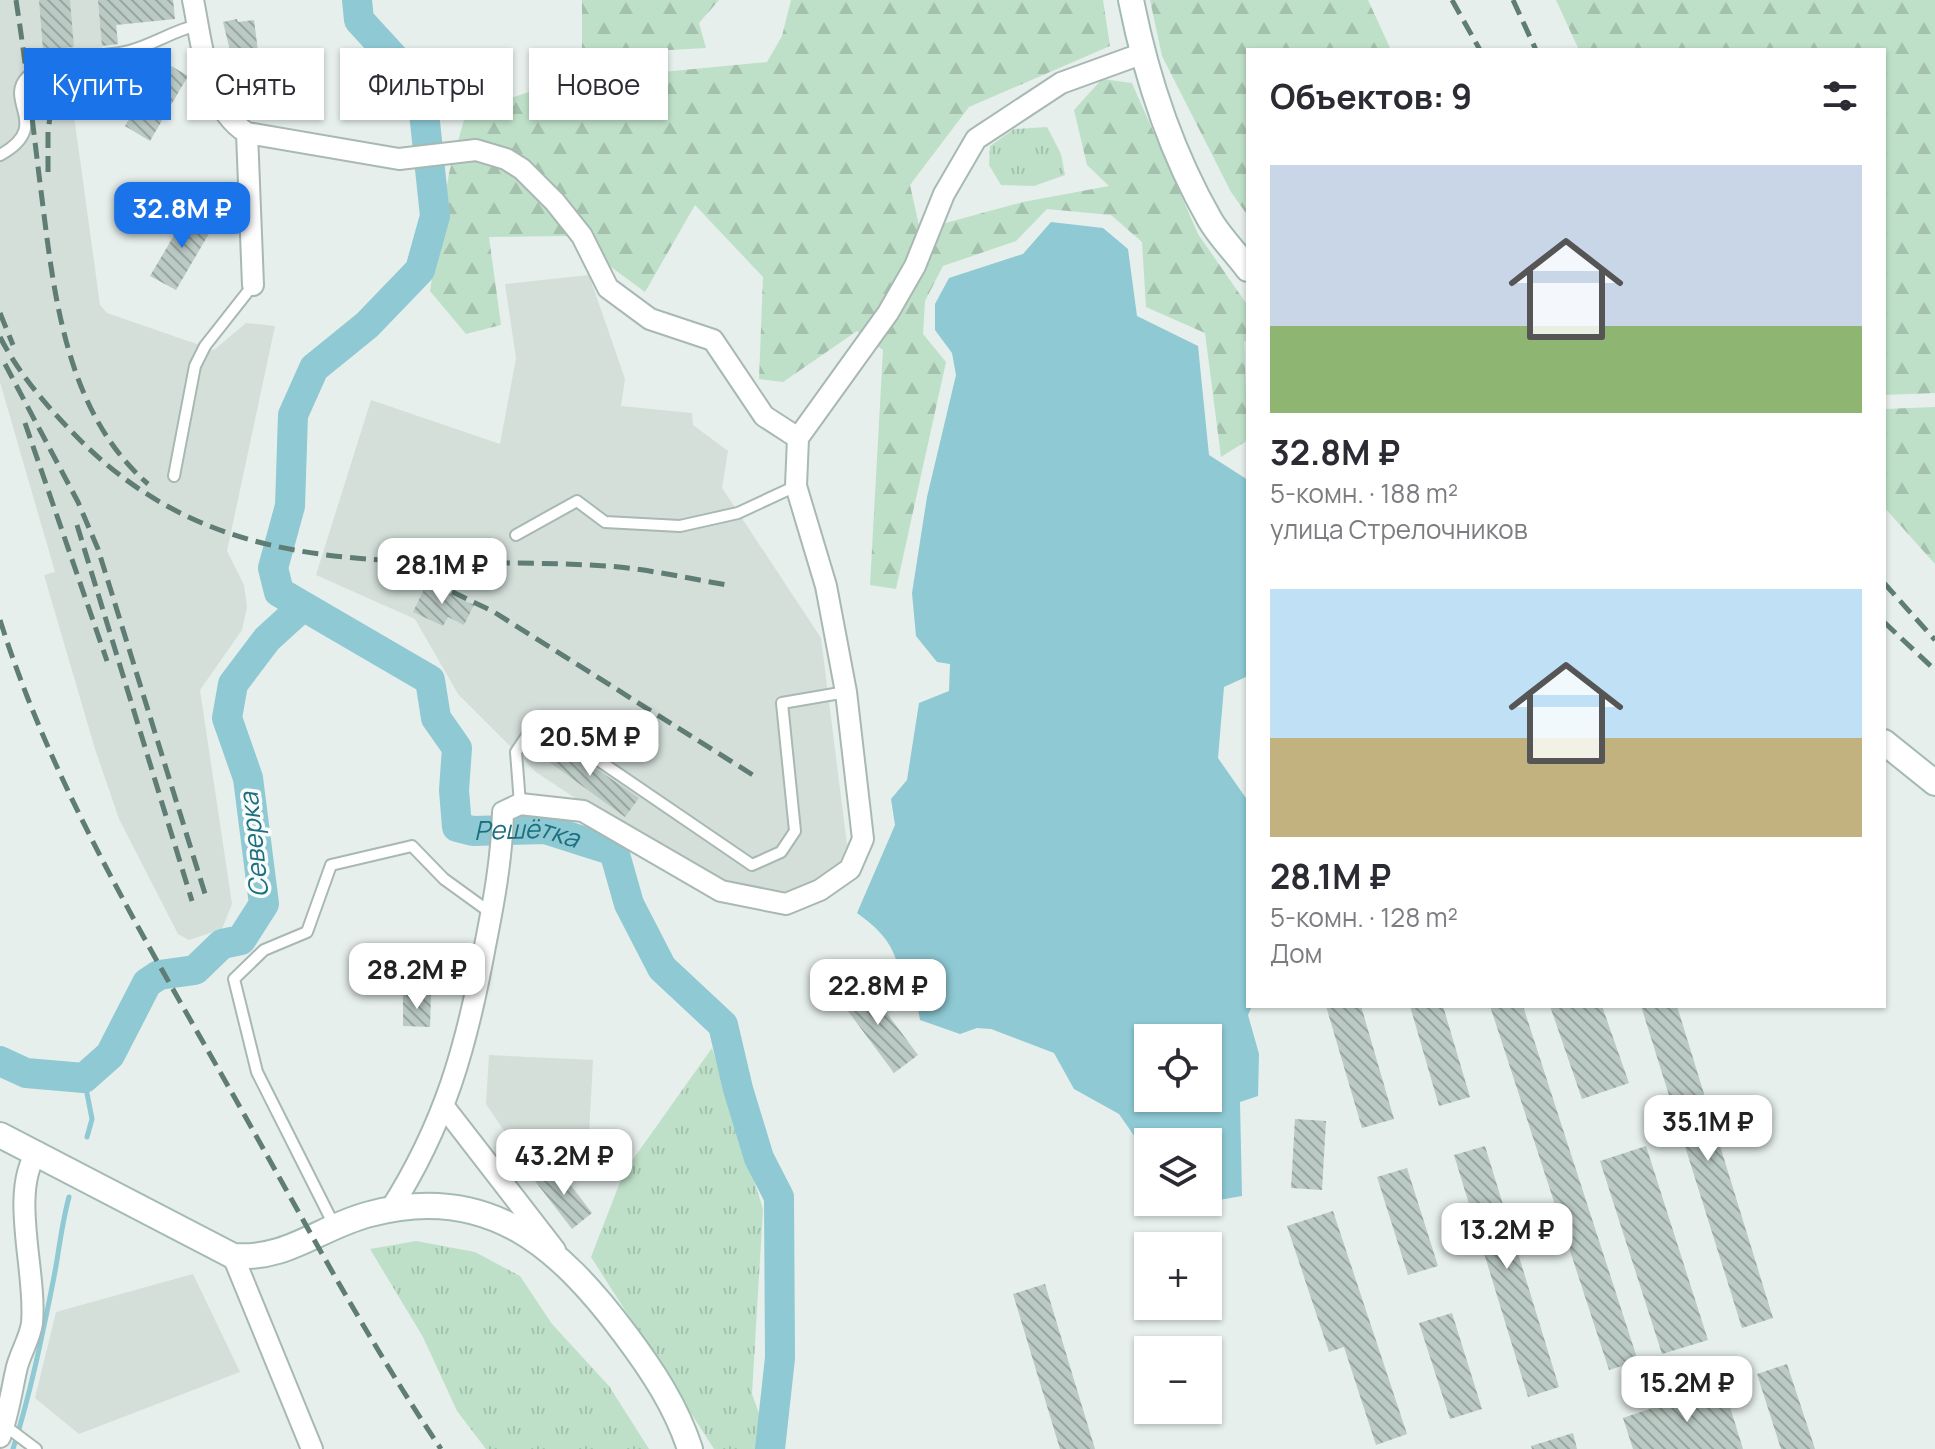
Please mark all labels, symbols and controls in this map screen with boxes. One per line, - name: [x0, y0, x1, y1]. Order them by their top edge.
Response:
- chip: Купить: [24, 48, 171, 120]
- chip: Снять: [187, 48, 324, 120]
- chip: Фильтры: [340, 48, 513, 120]
- chip: Новое: [529, 48, 668, 120]
- text: Объектов: 9: [1270, 73, 1472, 119]
- icon: filters: [1818, 74, 1862, 118]
- pin: 32.8M ₽: [108, 182, 256, 250]
- text: 32.8M ₽: [132, 190, 232, 226]
- icon: home: [1494, 217, 1638, 361]
- text: 32.8M ₽: [1270, 429, 1400, 475]
- text: 5-комн. · 188 m²: [1270, 475, 1458, 511]
- text: улица Стрелочников: [1270, 511, 1528, 547]
- pin: 28.1M ₽: [368, 538, 516, 606]
- text: 28.1M ₽: [396, 546, 488, 582]
- icon: home: [1494, 641, 1638, 785]
- pin: 20.5M ₽: [516, 710, 664, 778]
- text: 20.5M ₽: [540, 718, 640, 754]
- water label: Северка: [229, 789, 276, 900]
- water label: Решётка: [473, 809, 586, 856]
- text: 28.1M ₽: [1270, 853, 1391, 899]
- text: 5-комн. · 128 m²: [1270, 899, 1458, 935]
- text: Дом: [1270, 935, 1323, 971]
- pin: 28.2M ₽: [343, 943, 491, 1011]
- text: 28.2M ₽: [367, 951, 467, 987]
- pin: 22.8M ₽: [804, 959, 952, 1027]
- text: 22.8M ₽: [828, 967, 928, 1003]
- map controls: [1134, 1024, 1222, 1424]
- button: locate: [1134, 1024, 1222, 1112]
- pin: 35.1M ₽: [1634, 1095, 1782, 1163]
- text: 35.1M ₽: [1662, 1103, 1754, 1139]
- button: layers: [1134, 1128, 1222, 1216]
- pin: 43.2M ₽: [490, 1129, 638, 1197]
- text: 43.2M ₽: [514, 1137, 614, 1173]
- pin: 13.2M ₽: [1433, 1203, 1581, 1271]
- text: 13.2M ₽: [1459, 1211, 1555, 1247]
- button: +: [1134, 1232, 1222, 1320]
- button: −: [1134, 1336, 1222, 1424]
- pin: 15.2M ₽: [1613, 1356, 1761, 1424]
- text: 15.2M ₽: [1639, 1364, 1735, 1400]

